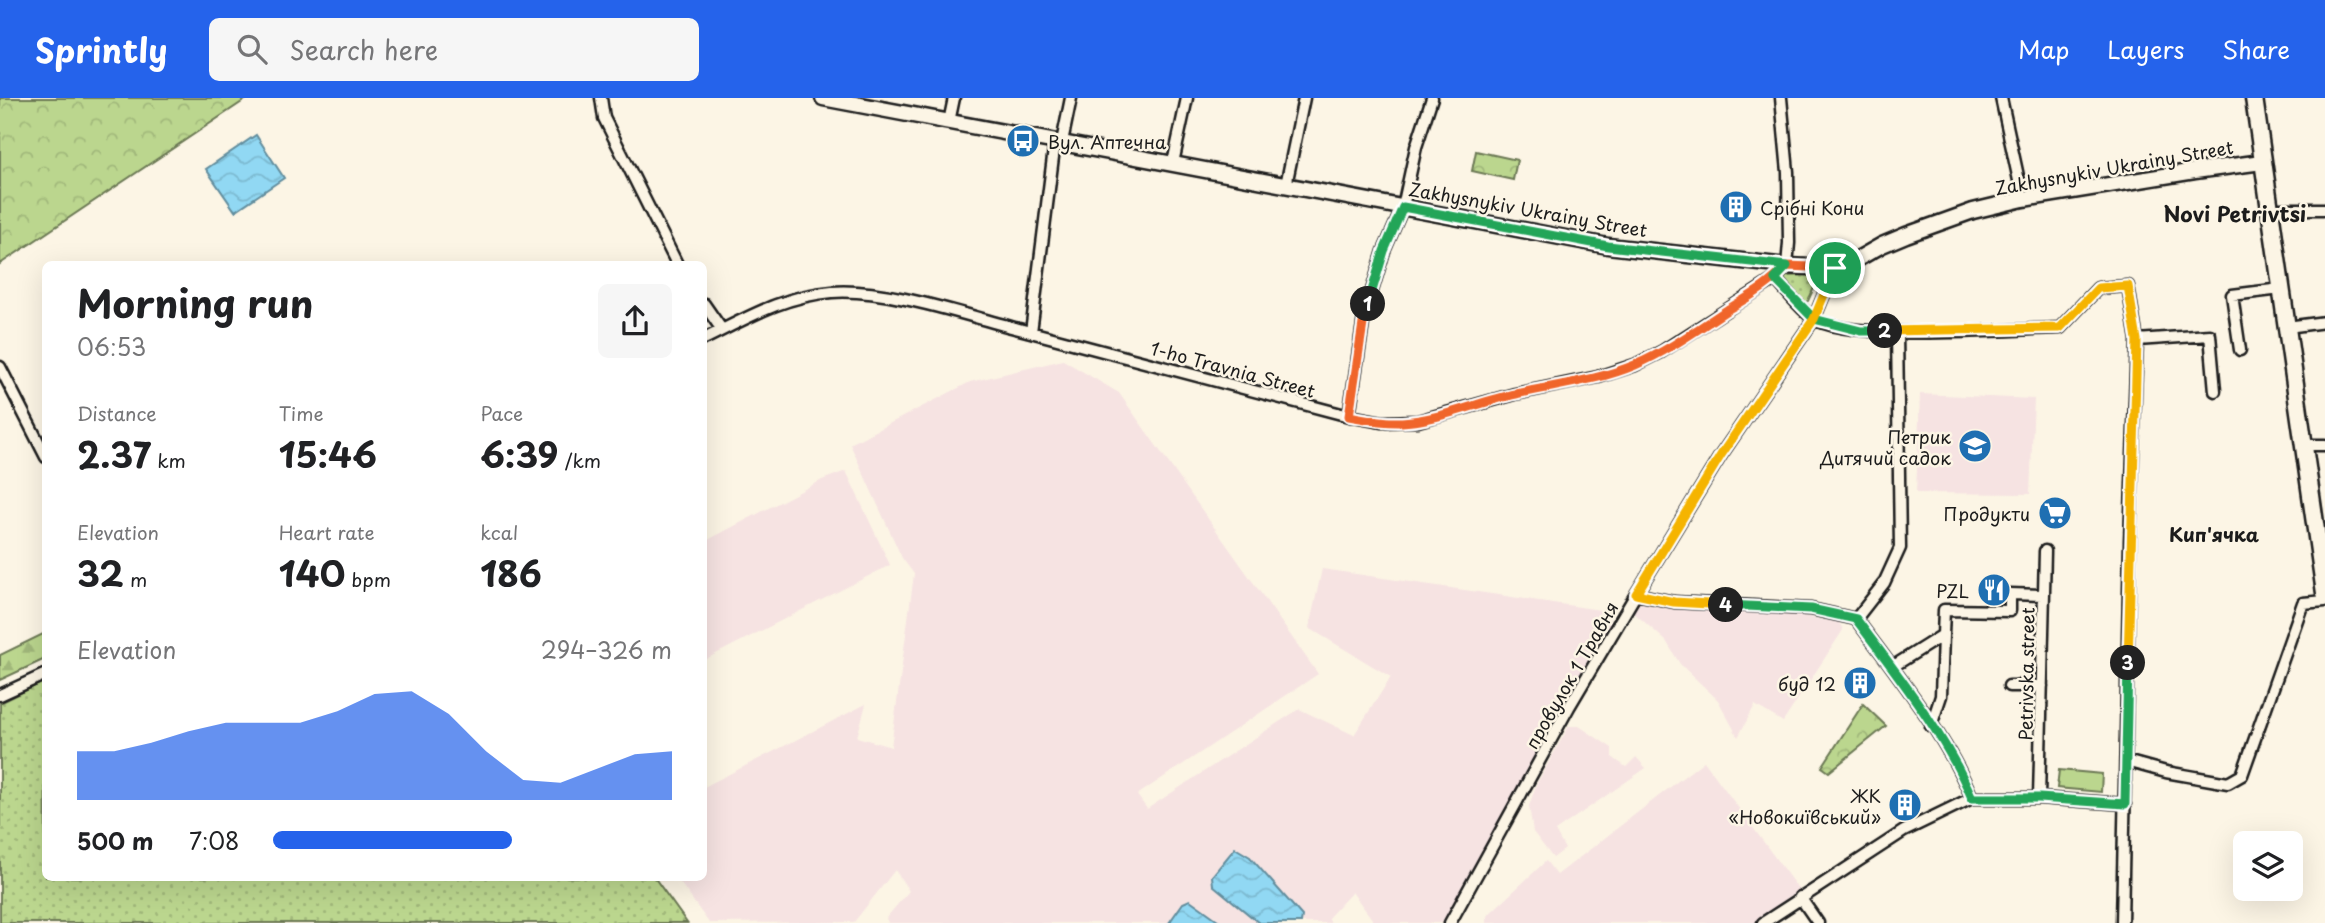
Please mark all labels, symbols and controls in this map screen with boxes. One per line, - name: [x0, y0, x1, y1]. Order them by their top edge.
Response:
- search box: [209, 18, 699, 81]
- text: Sprintly: [35, 24, 167, 74]
- icon: search: [233, 30, 271, 68]
- text: Search here: [289, 30, 438, 69]
- text: Map: [2018, 31, 2069, 67]
- text: Layers: [2107, 31, 2184, 67]
- text: Share: [2222, 31, 2290, 67]
- bus stop icon: Вул. Аптечна: [1004, 122, 1042, 160]
- place label: Вул. Аптечна: [1048, 128, 1167, 155]
- street label: Zakhysnykiv Ukrainy Street: [1993, 133, 2235, 201]
- street label: Zakhysnykiv Ukrainy Street: [1407, 175, 1649, 243]
- building icon: Срібні Кони: [1717, 188, 1755, 226]
- place label: Срібні Кони: [1760, 194, 1864, 221]
- district label: Novi Petrivtsi: [2164, 197, 2306, 229]
- pin: [1805, 238, 1865, 298]
- icon: arrive: [1816, 249, 1854, 287]
- text: Morning run: [77, 274, 313, 331]
- button: share: [598, 284, 672, 358]
- pin: 1: [1350, 286, 1386, 322]
- text: 1: [1363, 289, 1372, 317]
- pin: 2: [1868, 314, 1902, 348]
- text: 2: [1878, 316, 1891, 344]
- text: 06:53: [77, 329, 146, 364]
- street label: 1-ho Travnia Street: [1148, 334, 1318, 404]
- text: Distance: [77, 399, 157, 427]
- text: Time: [279, 399, 324, 427]
- text: Pace: [480, 399, 523, 427]
- place label: Петрик Дитячий садок: [1819, 423, 1951, 471]
- text: 2.37: [77, 427, 151, 480]
- text: 15:46: [279, 427, 377, 480]
- text: 6:39: [480, 427, 559, 480]
- school or university icon: Петрик Дитячий садок: [1956, 427, 1994, 465]
- text: km: [151, 446, 186, 474]
- text: /km: [559, 446, 601, 474]
- supermarket icon: Продукти: [2036, 494, 2074, 532]
- place label: Продукти: [1944, 500, 2030, 527]
- text: Elevation: [77, 518, 159, 546]
- text: Heart rate: [279, 518, 375, 546]
- text: kcal: [480, 518, 518, 546]
- district label: Кип'ячка: [2169, 520, 2259, 548]
- text: 32: [77, 546, 124, 599]
- text: 140: [279, 546, 345, 599]
- text: 186: [480, 546, 542, 599]
- text: m: [124, 565, 147, 593]
- text: bpm: [345, 565, 391, 593]
- restaurant icon: PZL: [1975, 571, 2013, 609]
- place label: PZL: [1936, 577, 1969, 604]
- pin: 4: [1708, 588, 1744, 622]
- text: 4: [1719, 590, 1732, 618]
- street label: провулок 1 Травня: [1518, 596, 1624, 754]
- street label: Petrivska street: [2011, 607, 2041, 741]
- text: Elevation: [77, 632, 176, 667]
- text: 294–326 m: [541, 632, 672, 667]
- pin: 3: [2110, 646, 2146, 680]
- text: 3: [2121, 648, 2134, 676]
- building icon: буд 12: [1841, 664, 1879, 702]
- place label: буд 12: [1778, 670, 1836, 697]
- place label: ЖК «Новокиївський»: [1729, 782, 1881, 830]
- building icon: ЖК «Новокиївський»: [1886, 786, 1924, 824]
- text: 500 m: [77, 823, 154, 858]
- text: 7:08: [189, 823, 240, 858]
- map controls: [2233, 831, 2303, 901]
- button: layers: [2233, 831, 2303, 901]

